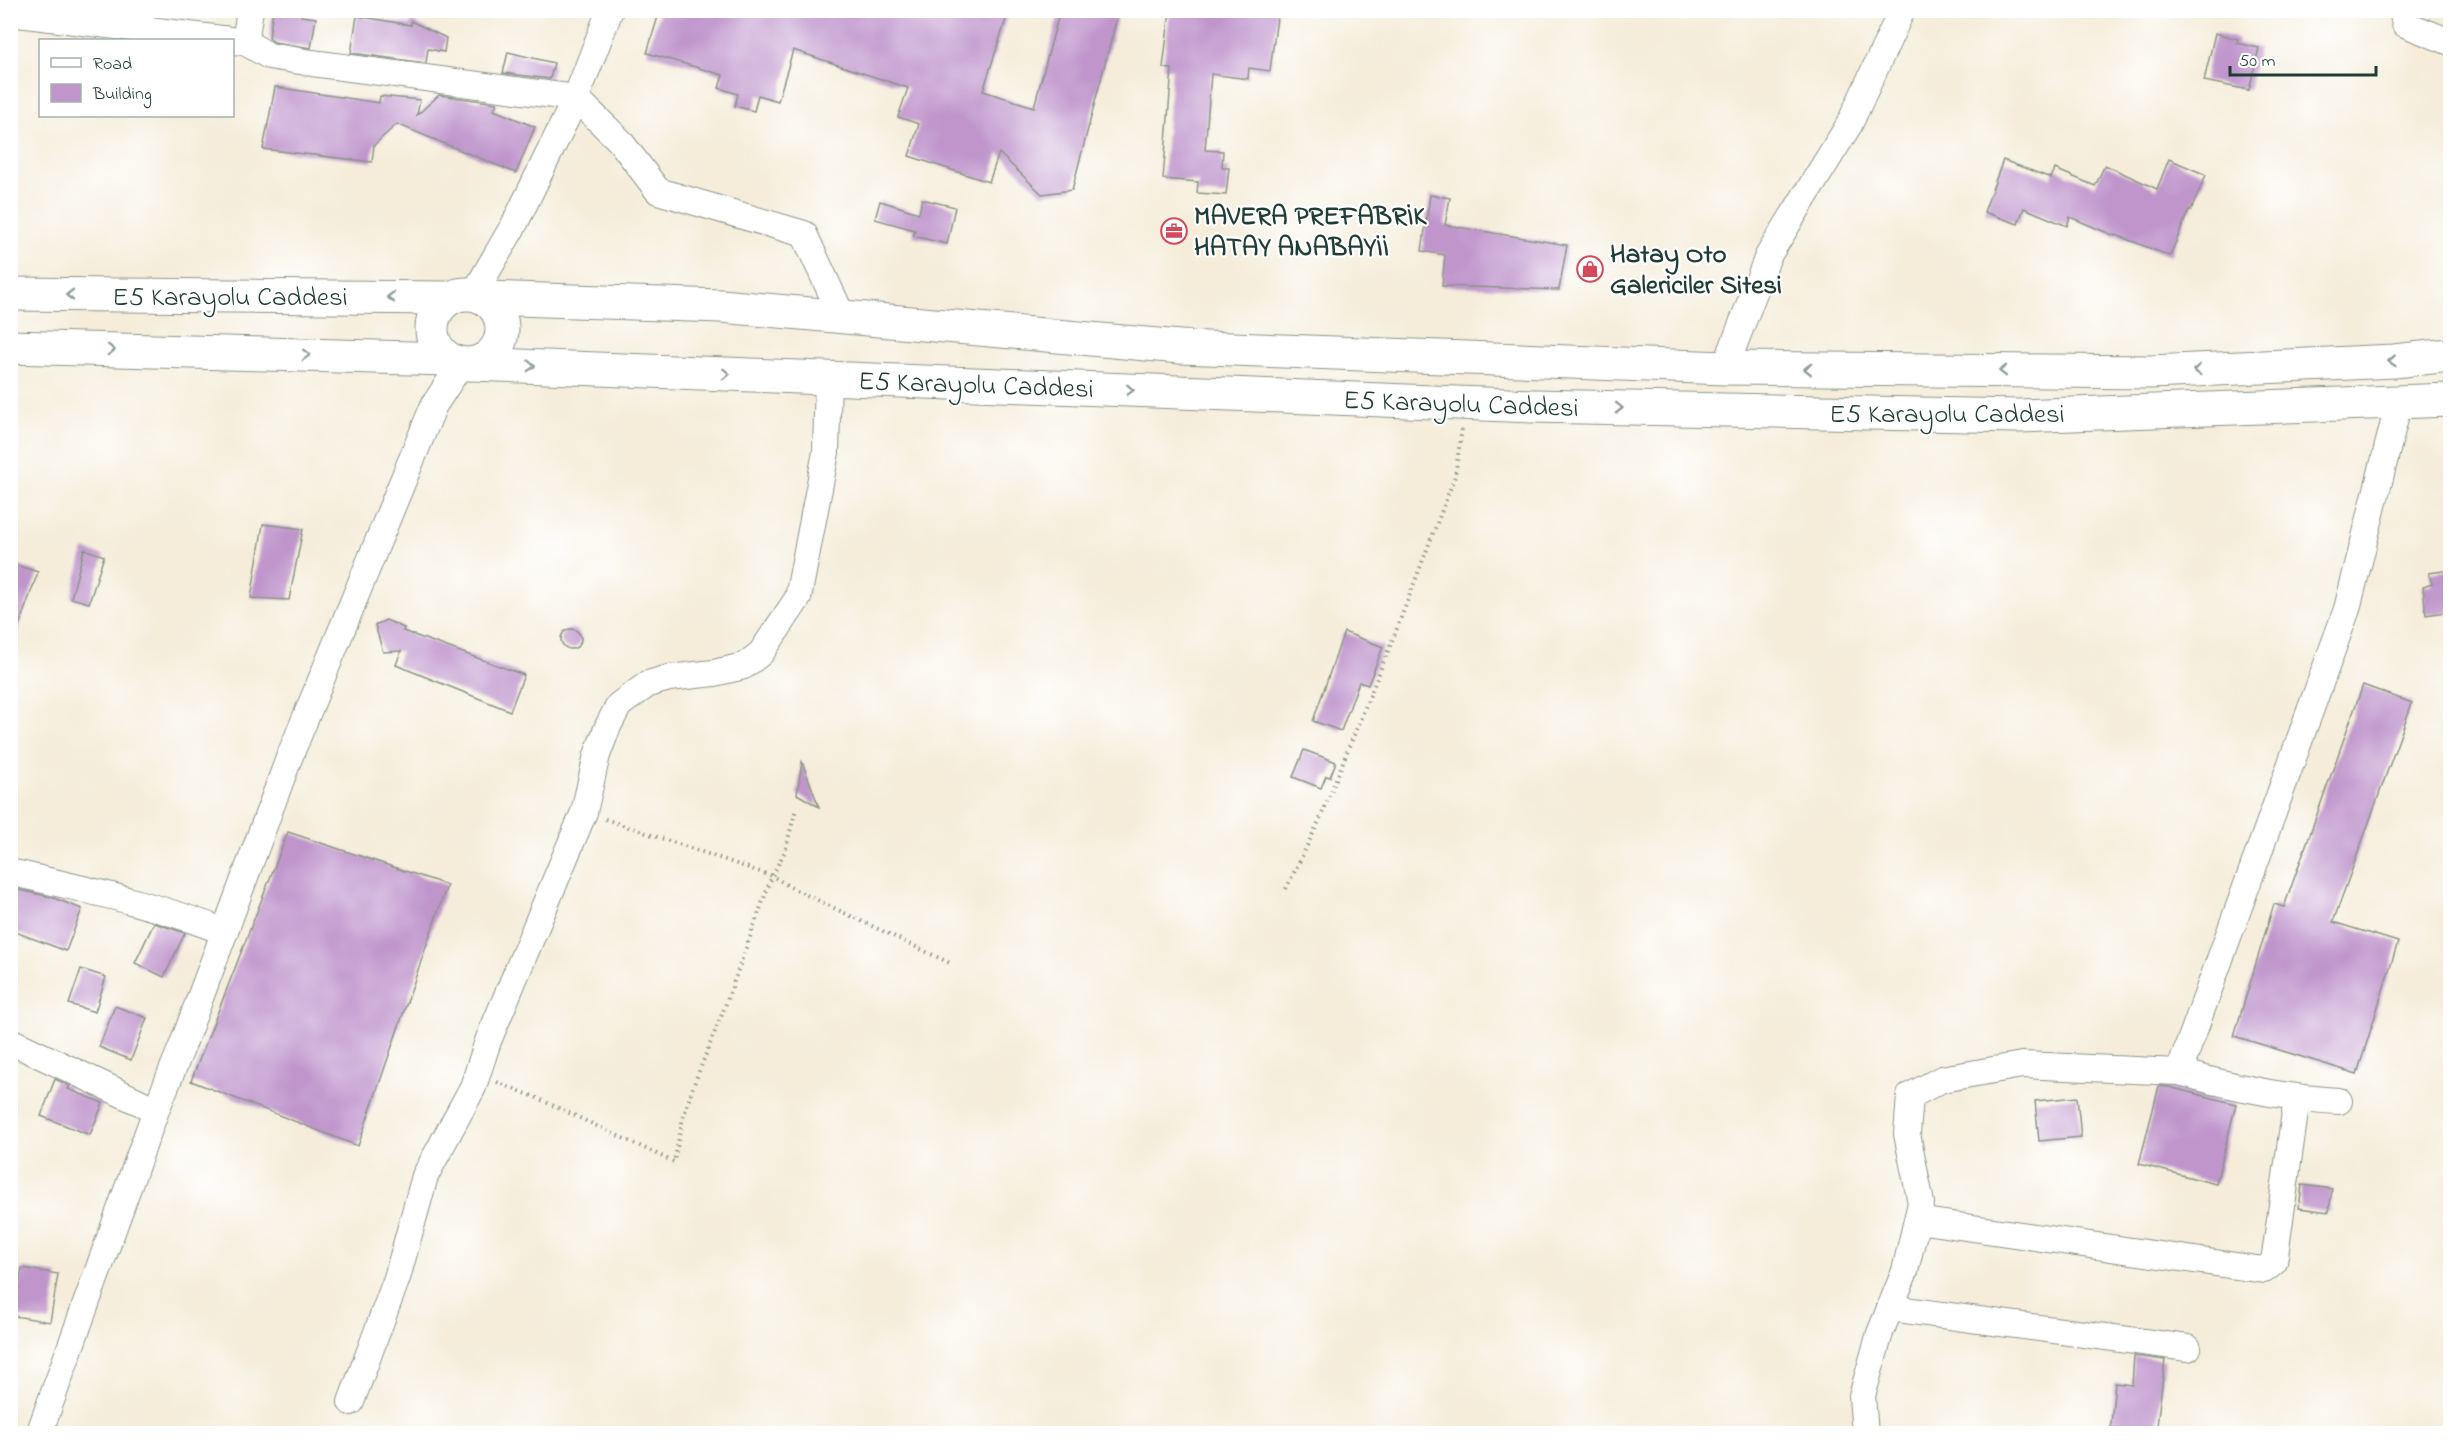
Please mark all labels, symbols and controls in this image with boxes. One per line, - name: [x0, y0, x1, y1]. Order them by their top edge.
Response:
- legend: [39, 39, 234, 117]
- scale bar: [2230, 39, 2376, 77]
- text: 50 m: [2239, 49, 2276, 75]
- text: Road: [93, 52, 132, 78]
- text: Building: [92, 82, 152, 109]
- place label: MAVERA PREFABRİK HATAY ANABAYİİ: [1194, 198, 1427, 268]
- office icon: MAVERA PREFABRİK HATAY ANABAYİİ: [1159, 216, 1189, 246]
- place label: Hatay Oto Galericiler Sitesi: [1610, 236, 1782, 306]
- shop icon: Hatay Oto Galericiler Sitesi: [1575, 254, 1605, 284]
- street label: E5 Karayolu Caddesi: [112, 279, 348, 318]
- one-way arrow: [65, 288, 74, 301]
- one-way arrow: [386, 291, 395, 303]
- one-way arrow: [106, 344, 115, 356]
- one-way arrow: [301, 349, 310, 361]
- one-way arrow: [2388, 354, 2397, 367]
- one-way arrow: [526, 360, 535, 373]
- street label: E5 Karayolu Caddesi: [858, 363, 1094, 410]
- one-way arrow: [1803, 363, 1812, 375]
- one-way arrow: [2193, 364, 2202, 377]
- one-way arrow: [1998, 365, 2007, 377]
- one-way arrow: [721, 368, 730, 380]
- street label: E5 Karayolu Caddesi: [1343, 382, 1579, 429]
- one-way arrow: [1126, 384, 1135, 396]
- street label: E5 Karayolu Caddesi: [1829, 396, 2065, 435]
- one-way arrow: [1615, 402, 1624, 414]

